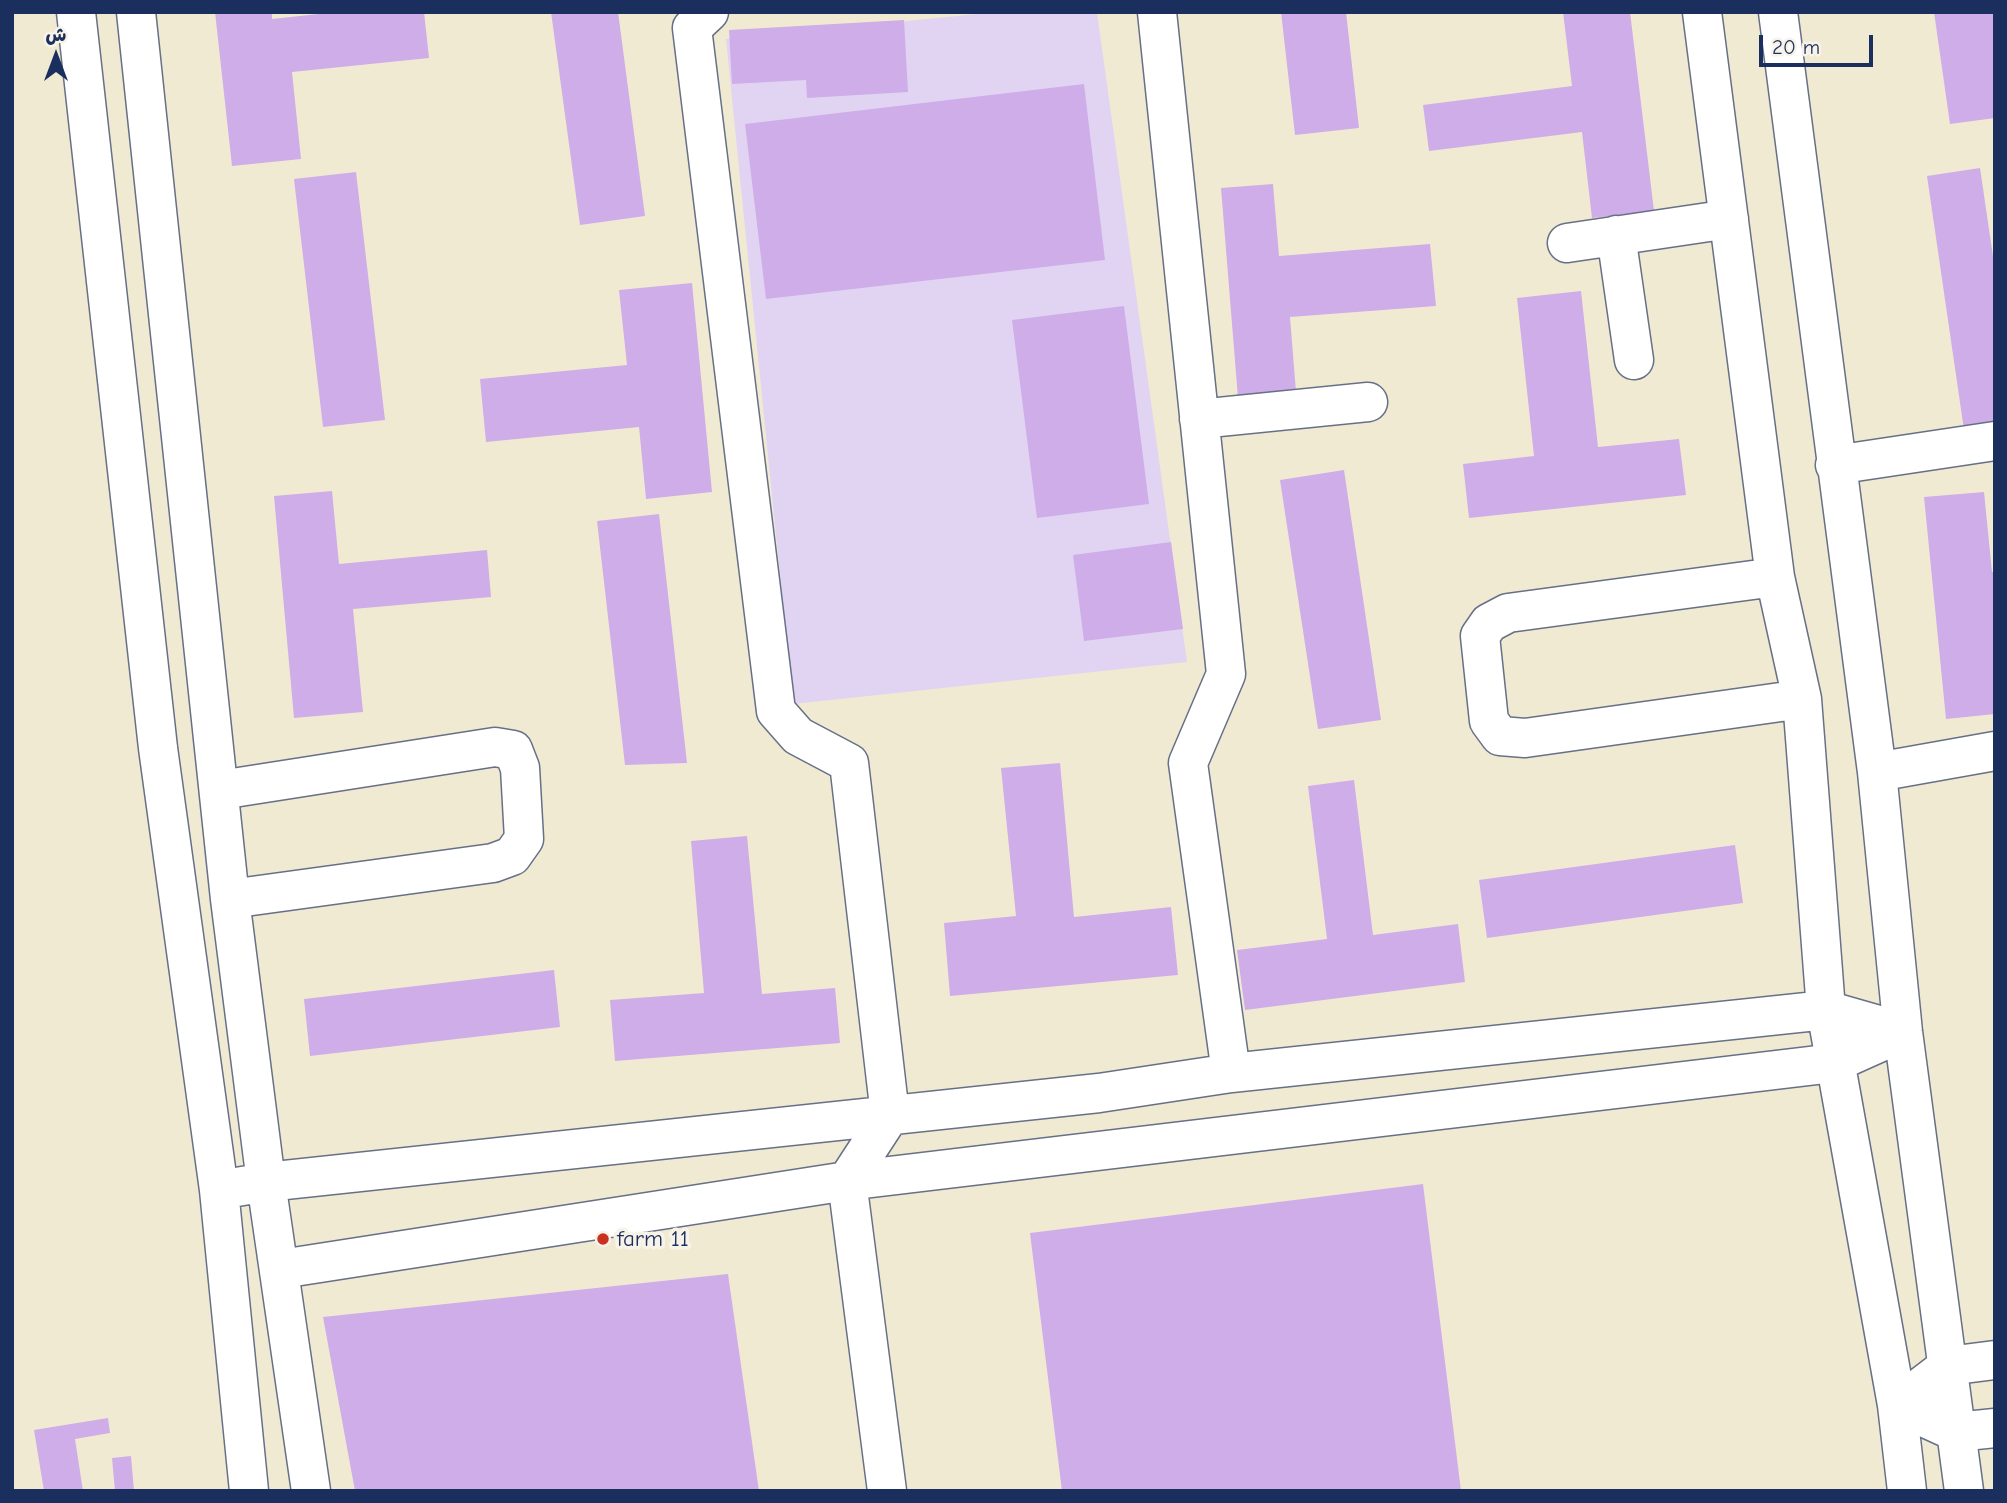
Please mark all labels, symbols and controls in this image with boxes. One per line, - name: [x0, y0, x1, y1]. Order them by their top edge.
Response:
- north arrow: [21, 21, 91, 91]
- scale bar: [1762, 21, 1876, 65]
- text: ش: [46, 24, 66, 46]
- text: 20 m: [1772, 35, 1820, 59]
- place label: farm 11: [617, 1225, 689, 1253]
- marker: farm 11: [595, 1231, 611, 1247]

